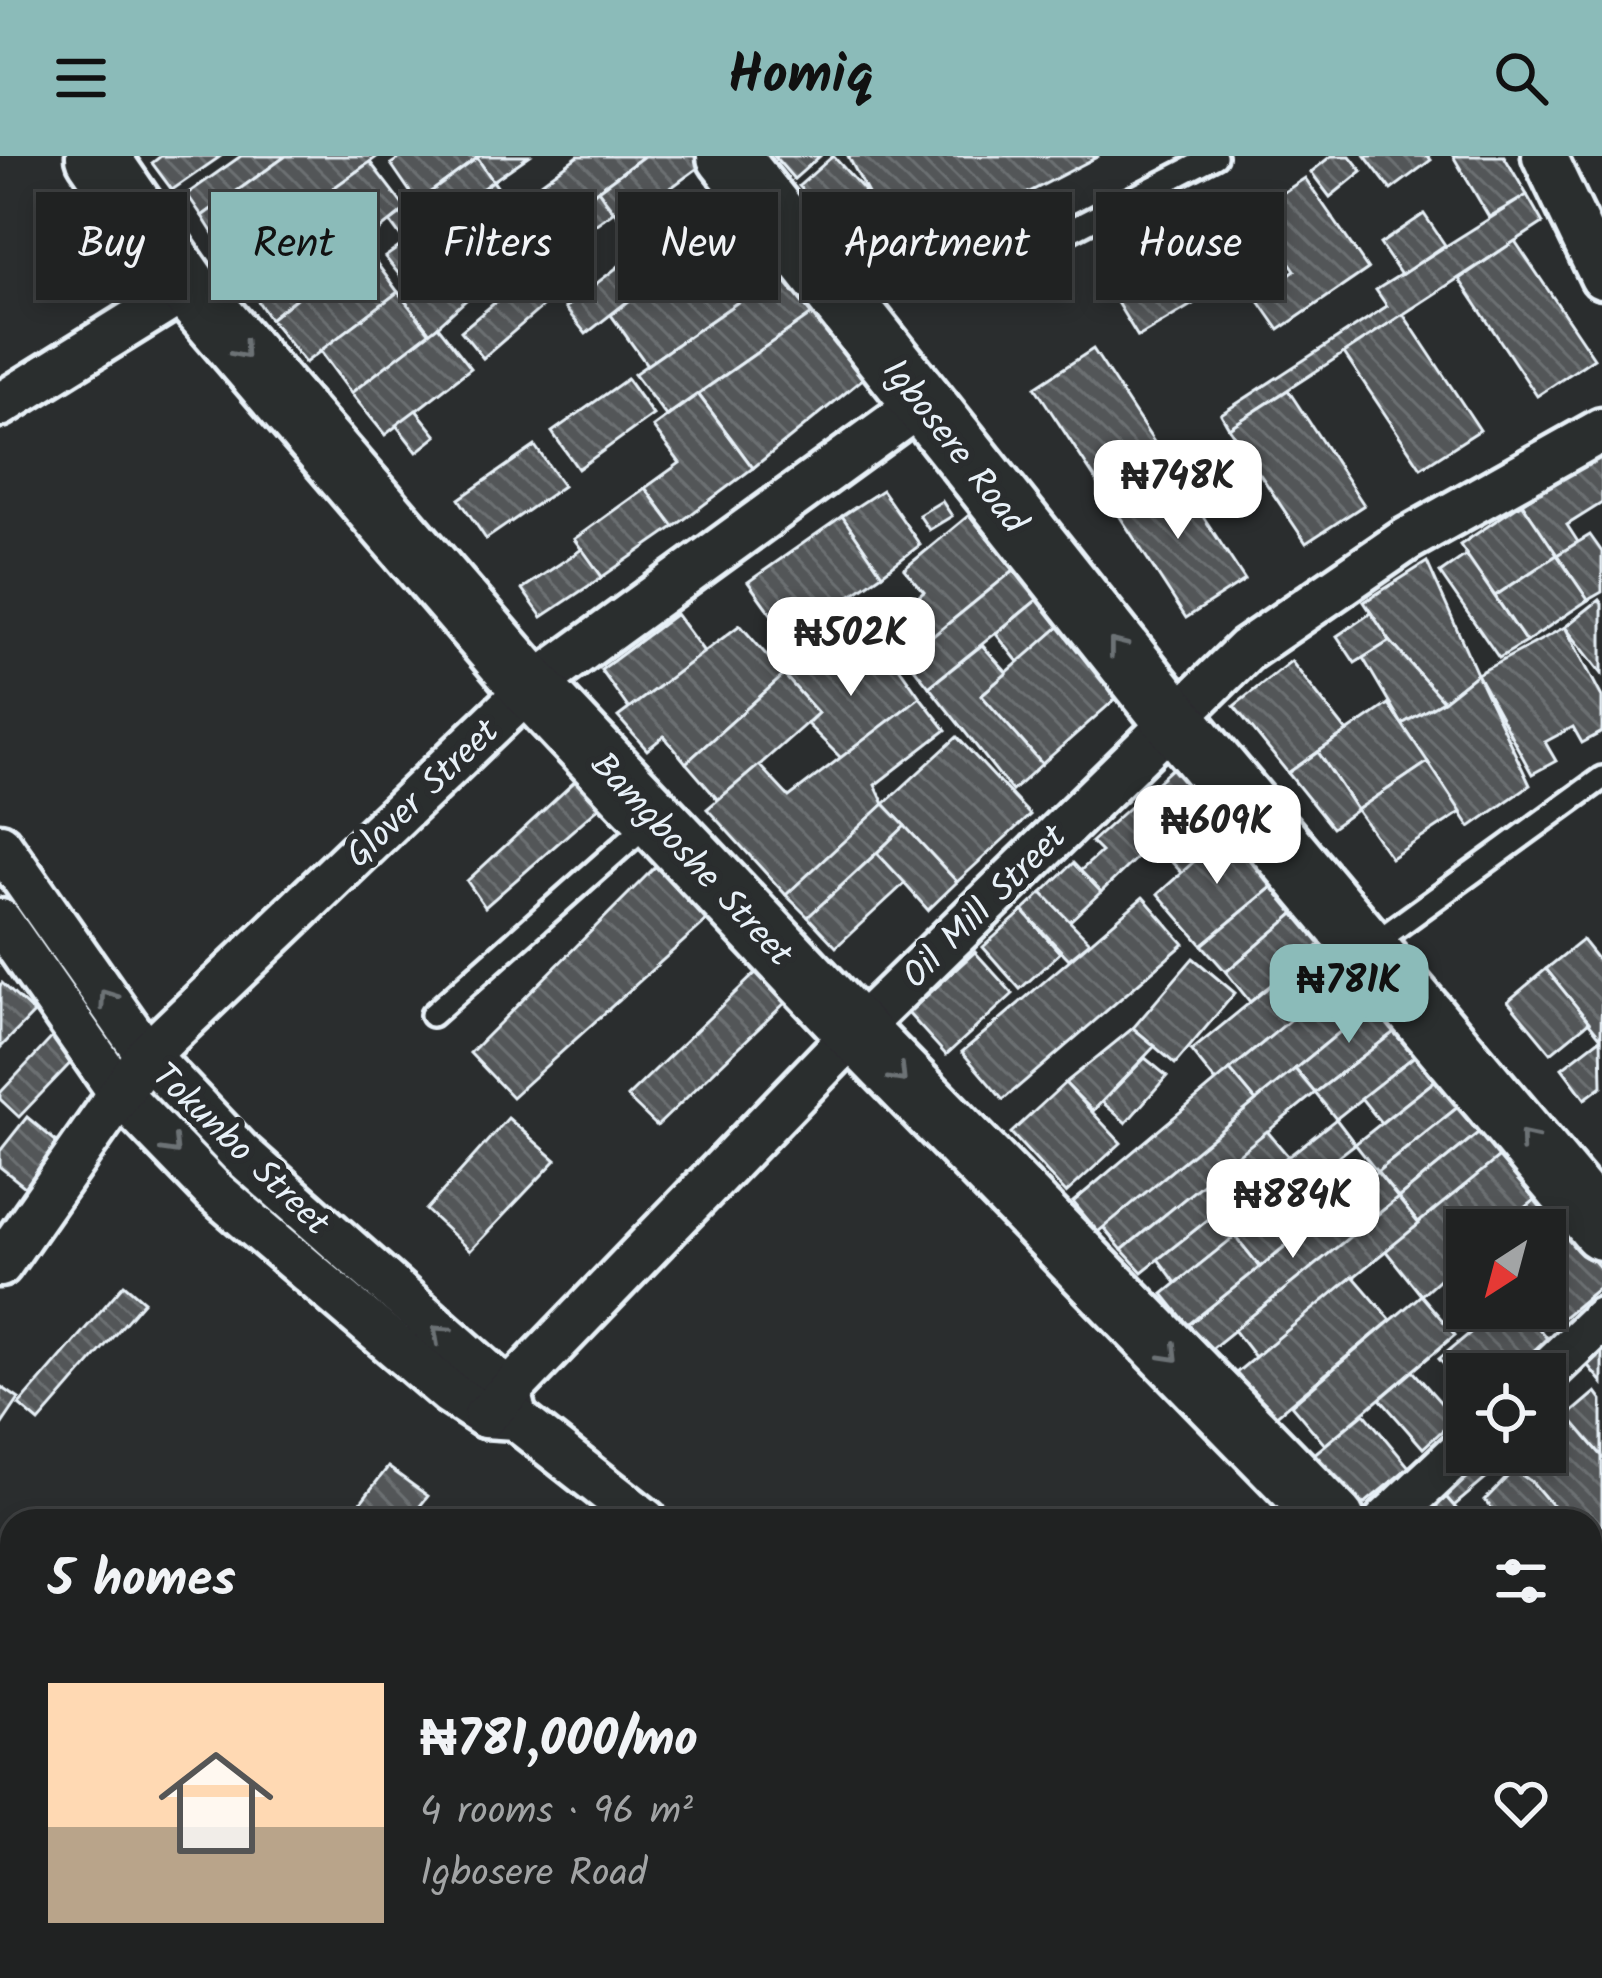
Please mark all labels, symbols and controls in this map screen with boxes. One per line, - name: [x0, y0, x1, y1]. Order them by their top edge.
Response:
- text: Homiq: [728, 35, 874, 121]
- icon: menu: [48, 45, 114, 111]
- icon: search: [1488, 45, 1554, 111]
- chip: Buy: [36, 192, 187, 300]
- chip: Rent: [211, 192, 377, 300]
- chip: Filters: [401, 192, 594, 300]
- chip: New: [618, 192, 778, 300]
- chip: Apartment: [802, 192, 1072, 300]
- chip: House: [1096, 192, 1284, 300]
- one-way arrow: [227, 337, 249, 359]
- street label: Igbosere Road: [866, 347, 1041, 548]
- pin: ₦748K: [1094, 440, 1262, 542]
- text: ₦748K: [1121, 448, 1235, 510]
- pin: ₦502K: [767, 597, 935, 699]
- text: ₦502K: [794, 605, 908, 667]
- one-way arrow: [1109, 638, 1130, 660]
- street label: Glover Street: [333, 705, 515, 883]
- street label: Bamgboshe Street: [575, 740, 807, 982]
- pin: ₦609K: [1133, 785, 1301, 887]
- text: ₦609K: [1161, 793, 1273, 855]
- street label: Oil Mill Street: [890, 811, 1082, 1003]
- pin: ₦781K: [1265, 944, 1433, 1046]
- text: ₦781K: [1297, 952, 1401, 1014]
- one-way arrow: [99, 990, 121, 1012]
- street label: Tokunbo Street: [137, 1050, 343, 1252]
- one-way arrow: [884, 1061, 906, 1083]
- one-way arrow: [1519, 1131, 1541, 1153]
- one-way arrow: [157, 1134, 179, 1155]
- pin: ₦884K: [1209, 1159, 1377, 1261]
- text: ₦884K: [1234, 1167, 1352, 1229]
- north arrow: [1446, 1209, 1566, 1329]
- map controls: [1446, 1209, 1566, 1473]
- one-way arrow: [433, 1326, 454, 1347]
- one-way arrow: [1157, 1340, 1179, 1362]
- button: locate: [1446, 1353, 1566, 1473]
- text: 5 homes: [48, 1541, 236, 1622]
- icon: filters: [1488, 1548, 1554, 1614]
- text: ₦781,000/mo: [420, 1701, 698, 1782]
- icon: home: [144, 1731, 288, 1875]
- icon: heart: [1488, 1770, 1554, 1836]
- text: 4 rooms · 96 m²: [420, 1782, 693, 1844]
- text: Igbosere Road: [420, 1844, 647, 1906]

